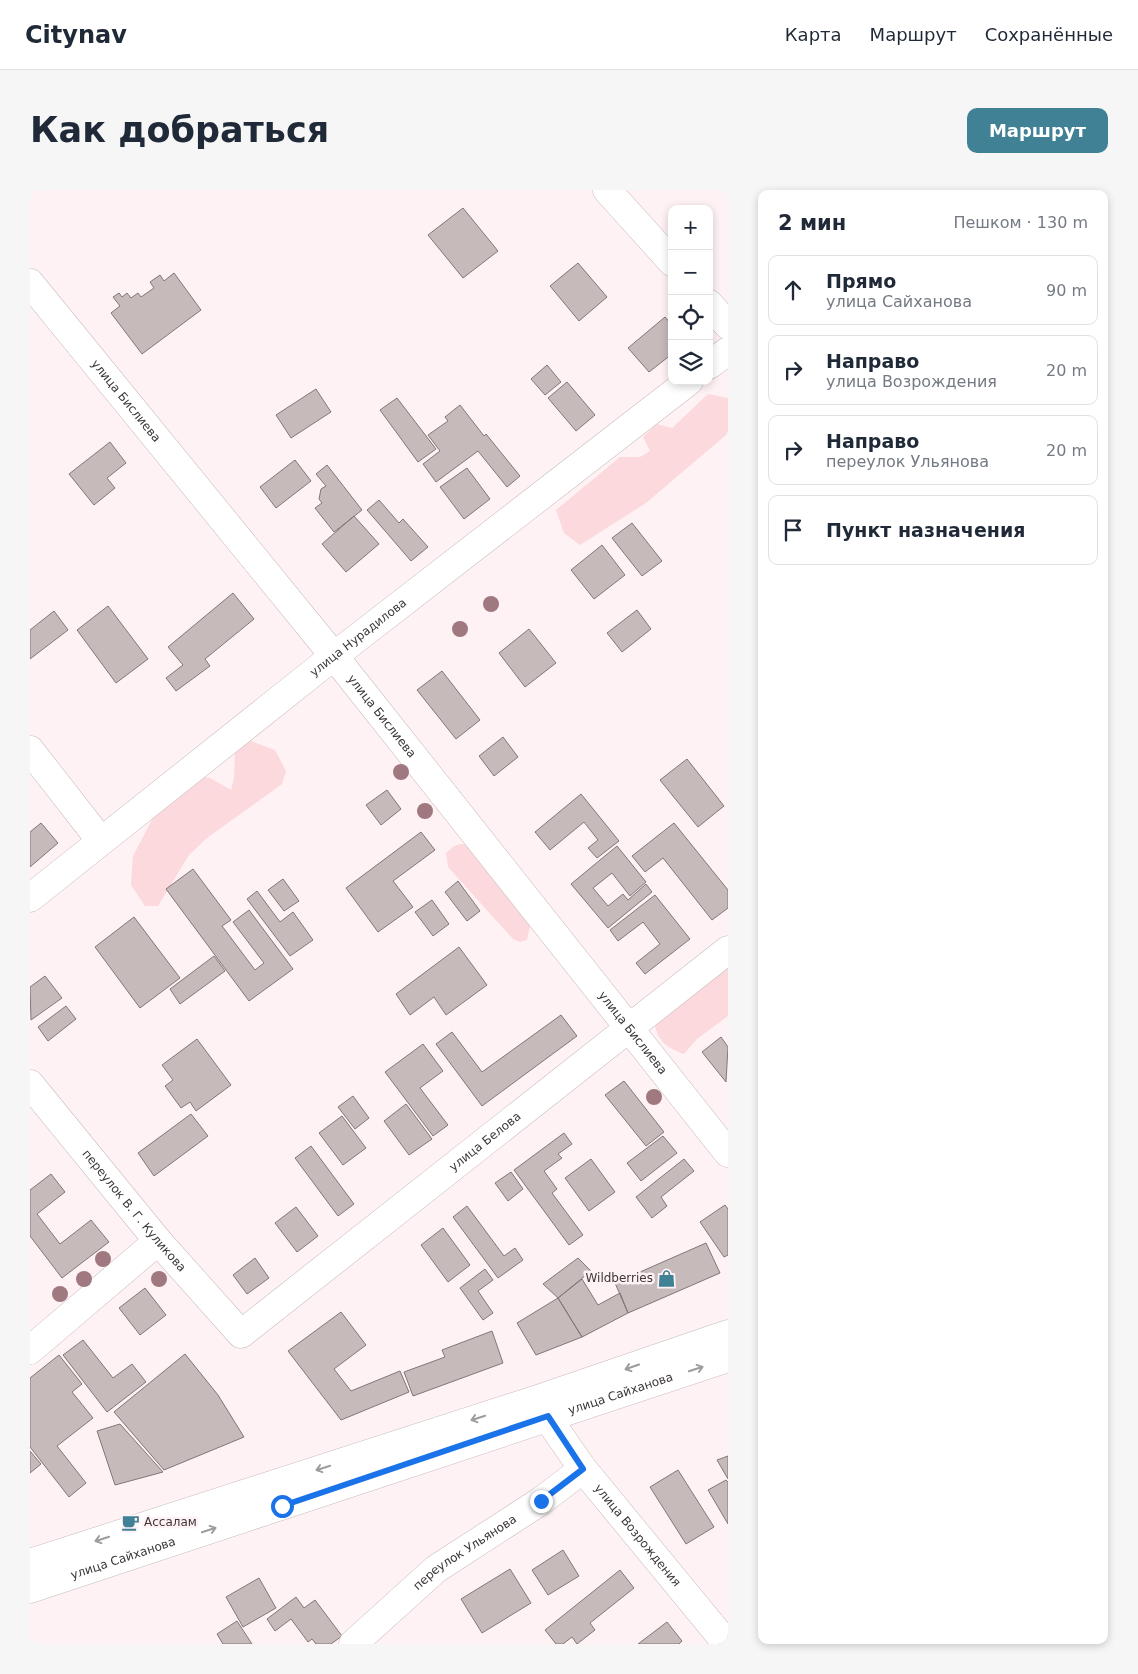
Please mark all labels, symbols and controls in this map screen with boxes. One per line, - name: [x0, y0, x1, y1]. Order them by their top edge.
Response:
- text: Citynav: [25, 21, 127, 49]
- text: Карта: [785, 24, 842, 45]
- text: Маршрут: [870, 24, 957, 45]
- text: Сохранённые: [985, 24, 1113, 45]
- button: Маршрут: [967, 108, 1108, 153]
- text: Как добраться: [30, 110, 329, 150]
- map controls: [668, 205, 713, 385]
- button: +: [668, 205, 713, 250]
- text: 2 мин: [778, 211, 846, 235]
- text: Пешком · 130 m: [953, 213, 1088, 232]
- button: −: [668, 250, 713, 295]
- text: Прямо: [826, 270, 896, 292]
- icon: ahead: [779, 276, 807, 304]
- text: 90 m: [1046, 281, 1087, 300]
- text: улица Сайханова: [826, 292, 972, 311]
- button: locate: [668, 295, 713, 340]
- button: layers: [668, 340, 713, 385]
- text: Направо: [826, 350, 919, 372]
- icon: right: [779, 356, 807, 384]
- street label: улица Бислиева: [88, 357, 164, 445]
- text: 20 m: [1046, 361, 1087, 380]
- text: улица Возрождения: [826, 372, 997, 391]
- text: Направо: [826, 430, 919, 452]
- icon: right: [779, 436, 807, 464]
- text: 20 m: [1046, 441, 1087, 460]
- text: переулок Ульянова: [826, 452, 989, 471]
- icon: arrive: [779, 516, 807, 544]
- text: Пункт назначения: [826, 519, 1025, 541]
- street label: улица Нурадилова: [307, 595, 409, 679]
- street label: улица Бислиева: [345, 672, 419, 760]
- street label: улица Бислиева: [596, 988, 670, 1077]
- street label: улица Белова: [447, 1109, 524, 1174]
- street label: переулок В. Г. Куликова: [79, 1147, 189, 1275]
- shop icon: Wildberries: [657, 1268, 677, 1288]
- place label: Wildberries: [585, 1271, 653, 1285]
- one-way arrow: [625, 1363, 640, 1372]
- one-way arrow: [687, 1363, 703, 1373]
- street label: улица Сайханова: [566, 1370, 675, 1417]
- one-way arrow: [470, 1414, 486, 1424]
- one-way arrow: [316, 1464, 332, 1473]
- street label: улица Возрождения: [591, 1481, 684, 1589]
- route end: [530, 1490, 553, 1513]
- route start: [271, 1495, 294, 1518]
- cafe icon: Ассалам: [120, 1512, 140, 1532]
- street label: переулок Ульянова: [410, 1512, 519, 1593]
- place label: Ассалам: [144, 1515, 197, 1529]
- one-way arrow: [201, 1524, 217, 1534]
- street label: улица Сайханова: [69, 1534, 177, 1582]
- one-way arrow: [94, 1535, 110, 1545]

